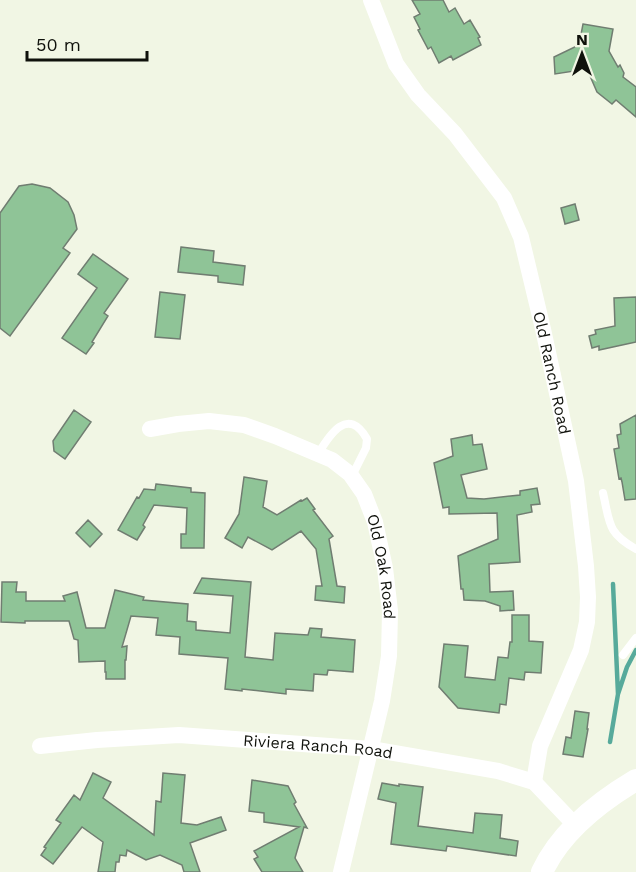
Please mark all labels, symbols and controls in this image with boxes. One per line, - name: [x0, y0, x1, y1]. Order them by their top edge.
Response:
- scale bar: [27, 24, 147, 62]
- north arrow: [552, 24, 612, 84]
- text: N: [576, 30, 588, 49]
- text: 50 m: [36, 34, 81, 55]
- street label: Old Ranch Road: [530, 309, 575, 436]
- street label: Old Oak Road: [363, 511, 400, 619]
- street label: Riviera Ranch Road: [243, 730, 394, 762]

